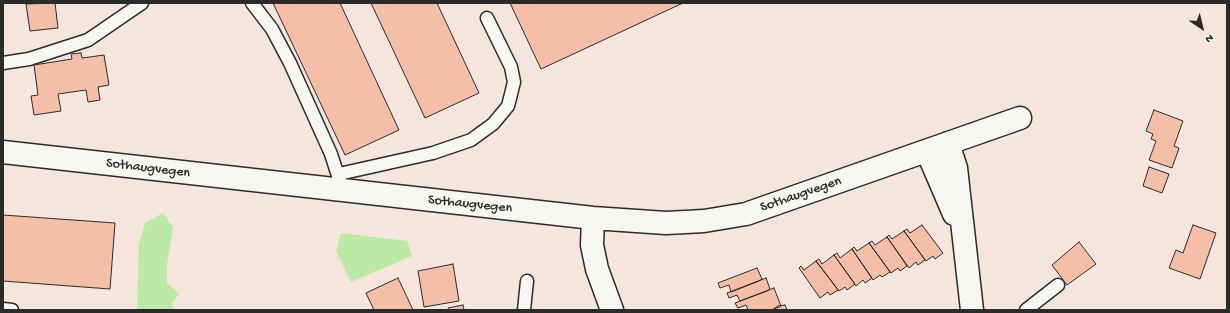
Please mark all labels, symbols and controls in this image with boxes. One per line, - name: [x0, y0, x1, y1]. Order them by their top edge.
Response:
- north arrow: [1182, 8, 1222, 48]
- text: N: [1202, 31, 1215, 45]
- street label: Sothaugvegen: [105, 156, 191, 182]
- street label: Sothaugvegen: [758, 173, 844, 217]
- street label: Sothaugvegen: [427, 192, 513, 218]

